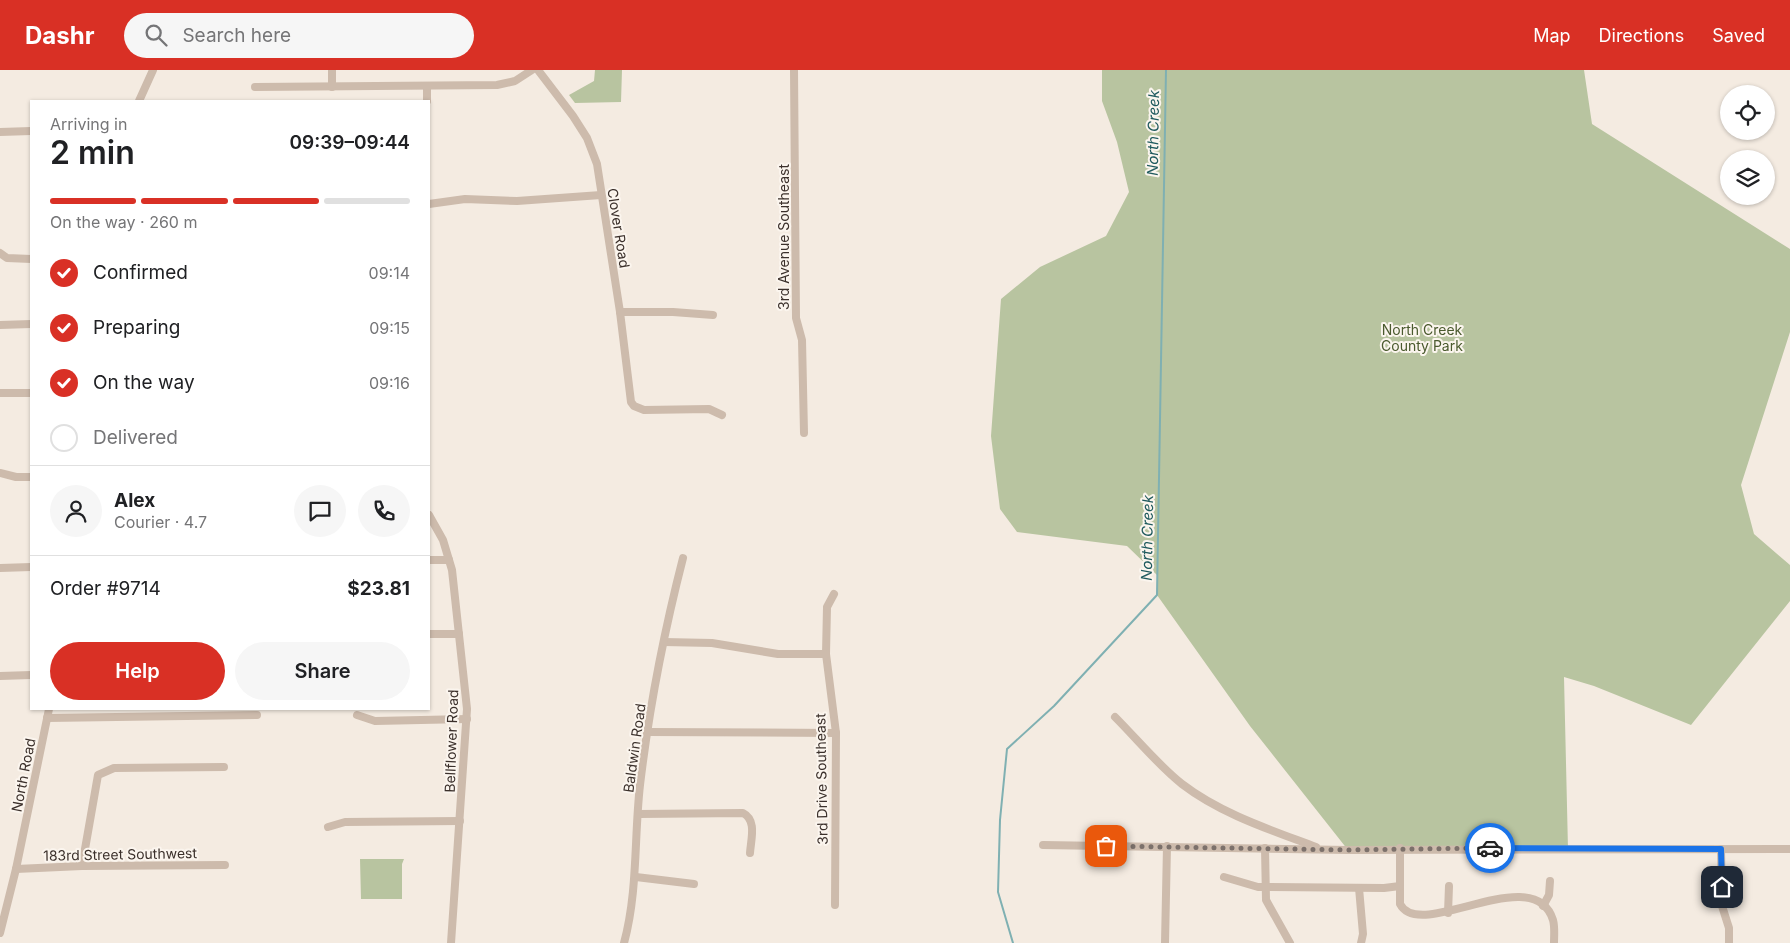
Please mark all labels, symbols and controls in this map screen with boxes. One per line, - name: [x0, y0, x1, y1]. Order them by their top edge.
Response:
- search box: [124, 13, 474, 58]
- text: Dashr: [25, 21, 94, 50]
- icon: search: [142, 21, 170, 49]
- text: Search here: [182, 24, 291, 47]
- text: Map: [1533, 25, 1571, 46]
- text: Directions: [1599, 25, 1684, 46]
- text: Saved: [1712, 25, 1765, 46]
- map controls: [1720, 85, 1775, 205]
- button: locate: [1720, 85, 1775, 140]
- water label: North Creek: [1143, 89, 1163, 176]
- text: Arriving in: [50, 114, 127, 134]
- text: 09:39–09:44: [289, 131, 410, 154]
- text: 2 min: [50, 133, 135, 172]
- button: layers: [1720, 150, 1775, 205]
- street label: 3rd Avenue Southeast: [775, 164, 792, 310]
- street label: Clover Road: [604, 187, 634, 269]
- text: On the way · 260 m: [50, 212, 197, 232]
- icon: check: [50, 259, 78, 287]
- text: Confirmed: [93, 261, 188, 284]
- text: 09:14: [369, 263, 410, 283]
- icon: check: [50, 314, 78, 342]
- text: Preparing: [93, 316, 180, 339]
- text: 09:15: [369, 318, 410, 338]
- park label: North Creek County Park: [1381, 321, 1463, 354]
- icon: check: [50, 369, 78, 397]
- text: On the way: [93, 371, 195, 394]
- text: 09:16: [369, 373, 410, 393]
- text: Delivered: [93, 426, 178, 449]
- button: person: [50, 485, 102, 537]
- button: chat: [294, 485, 346, 537]
- button: phone: [358, 485, 410, 537]
- text: Alex: [114, 489, 155, 512]
- water label: North Creek: [1137, 494, 1157, 581]
- text: Courier · 4.7: [114, 512, 207, 532]
- text: Order #9714: [50, 577, 161, 600]
- text: $23.81: [347, 577, 410, 600]
- button: Help: [50, 642, 225, 700]
- button: Share: [235, 642, 410, 700]
- street label: Bellflower Road: [441, 689, 461, 793]
- street label: Baldwin Road: [619, 702, 649, 794]
- street label: 3rd Drive Southeast: [811, 713, 831, 845]
- street label: North Road: [8, 737, 38, 813]
- courier: [1465, 823, 1515, 873]
- pin: [1085, 825, 1127, 867]
- icon: bag: [1092, 832, 1120, 860]
- icon: car: [1476, 834, 1504, 862]
- street label: 183rd Street Southwest: [43, 844, 197, 864]
- pin: [1701, 866, 1743, 908]
- icon: home: [1708, 873, 1736, 901]

